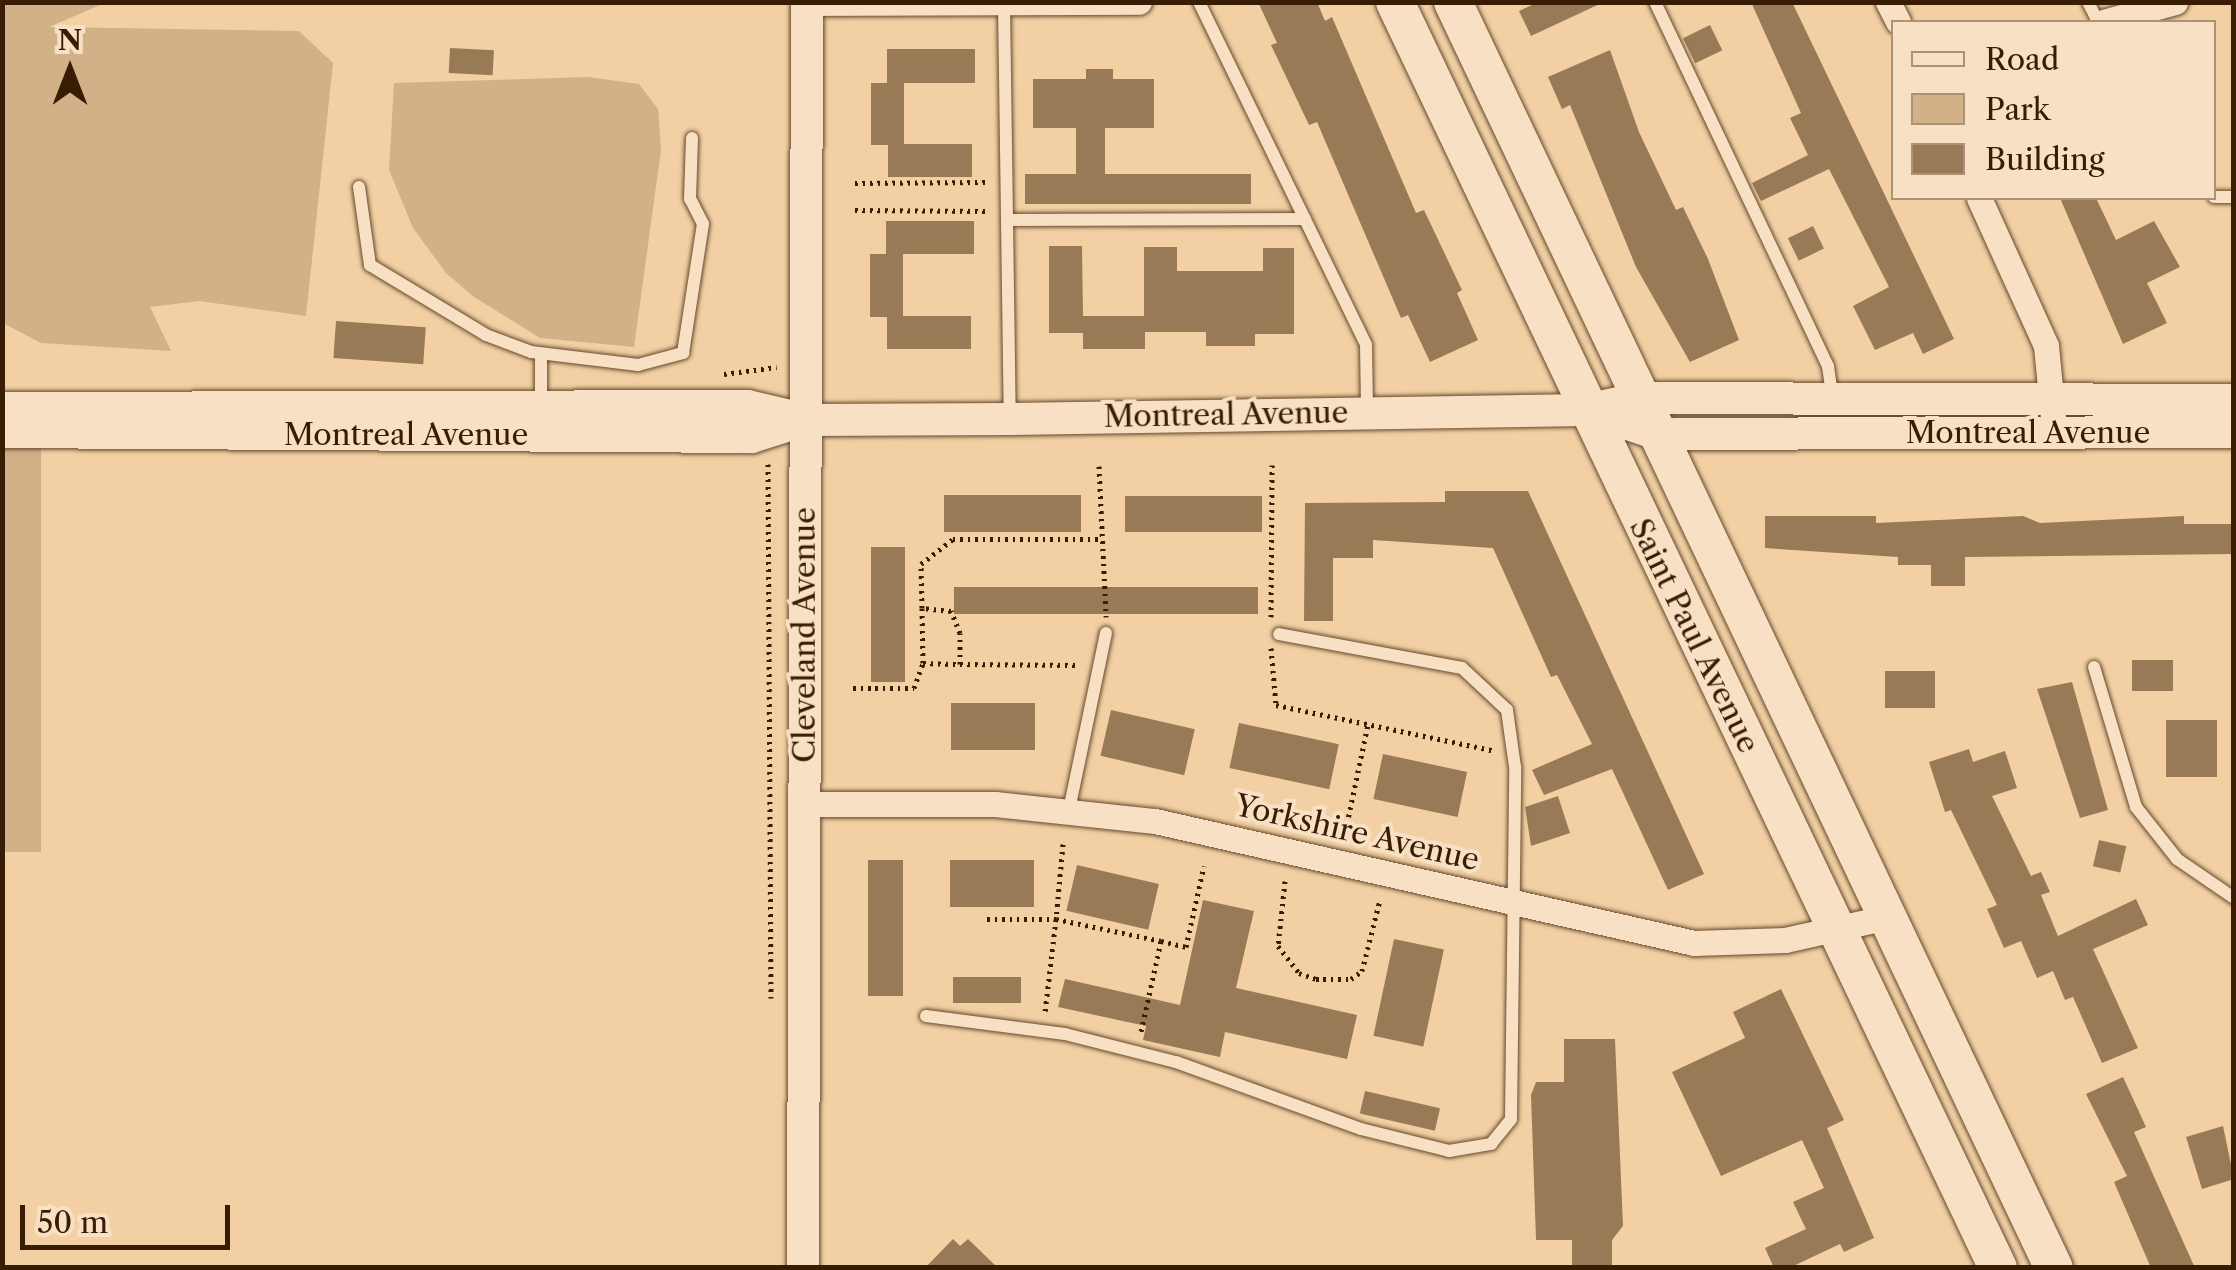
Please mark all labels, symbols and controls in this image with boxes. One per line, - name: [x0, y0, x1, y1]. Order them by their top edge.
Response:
- north arrow: [20, 20, 120, 120]
- legend: [1891, 20, 2216, 200]
- text: N: [58, 23, 82, 57]
- text: Road: [1985, 41, 2059, 78]
- text: Park: [1985, 91, 2050, 128]
- text: Building: [1985, 141, 2105, 178]
- street label: Montreal Avenue: [1103, 395, 1349, 435]
- street label: Montreal Avenue: [1905, 415, 2151, 451]
- street label: Montreal Avenue: [283, 417, 529, 453]
- street label: Cleveland Avenue: [787, 507, 823, 763]
- street label: Saint Paul Avenue: [1621, 512, 1767, 760]
- street label: Yorkshire Avenue: [1231, 787, 1483, 879]
- scale bar: [25, 1185, 235, 1247]
- text: 50 m: [37, 1204, 108, 1241]

